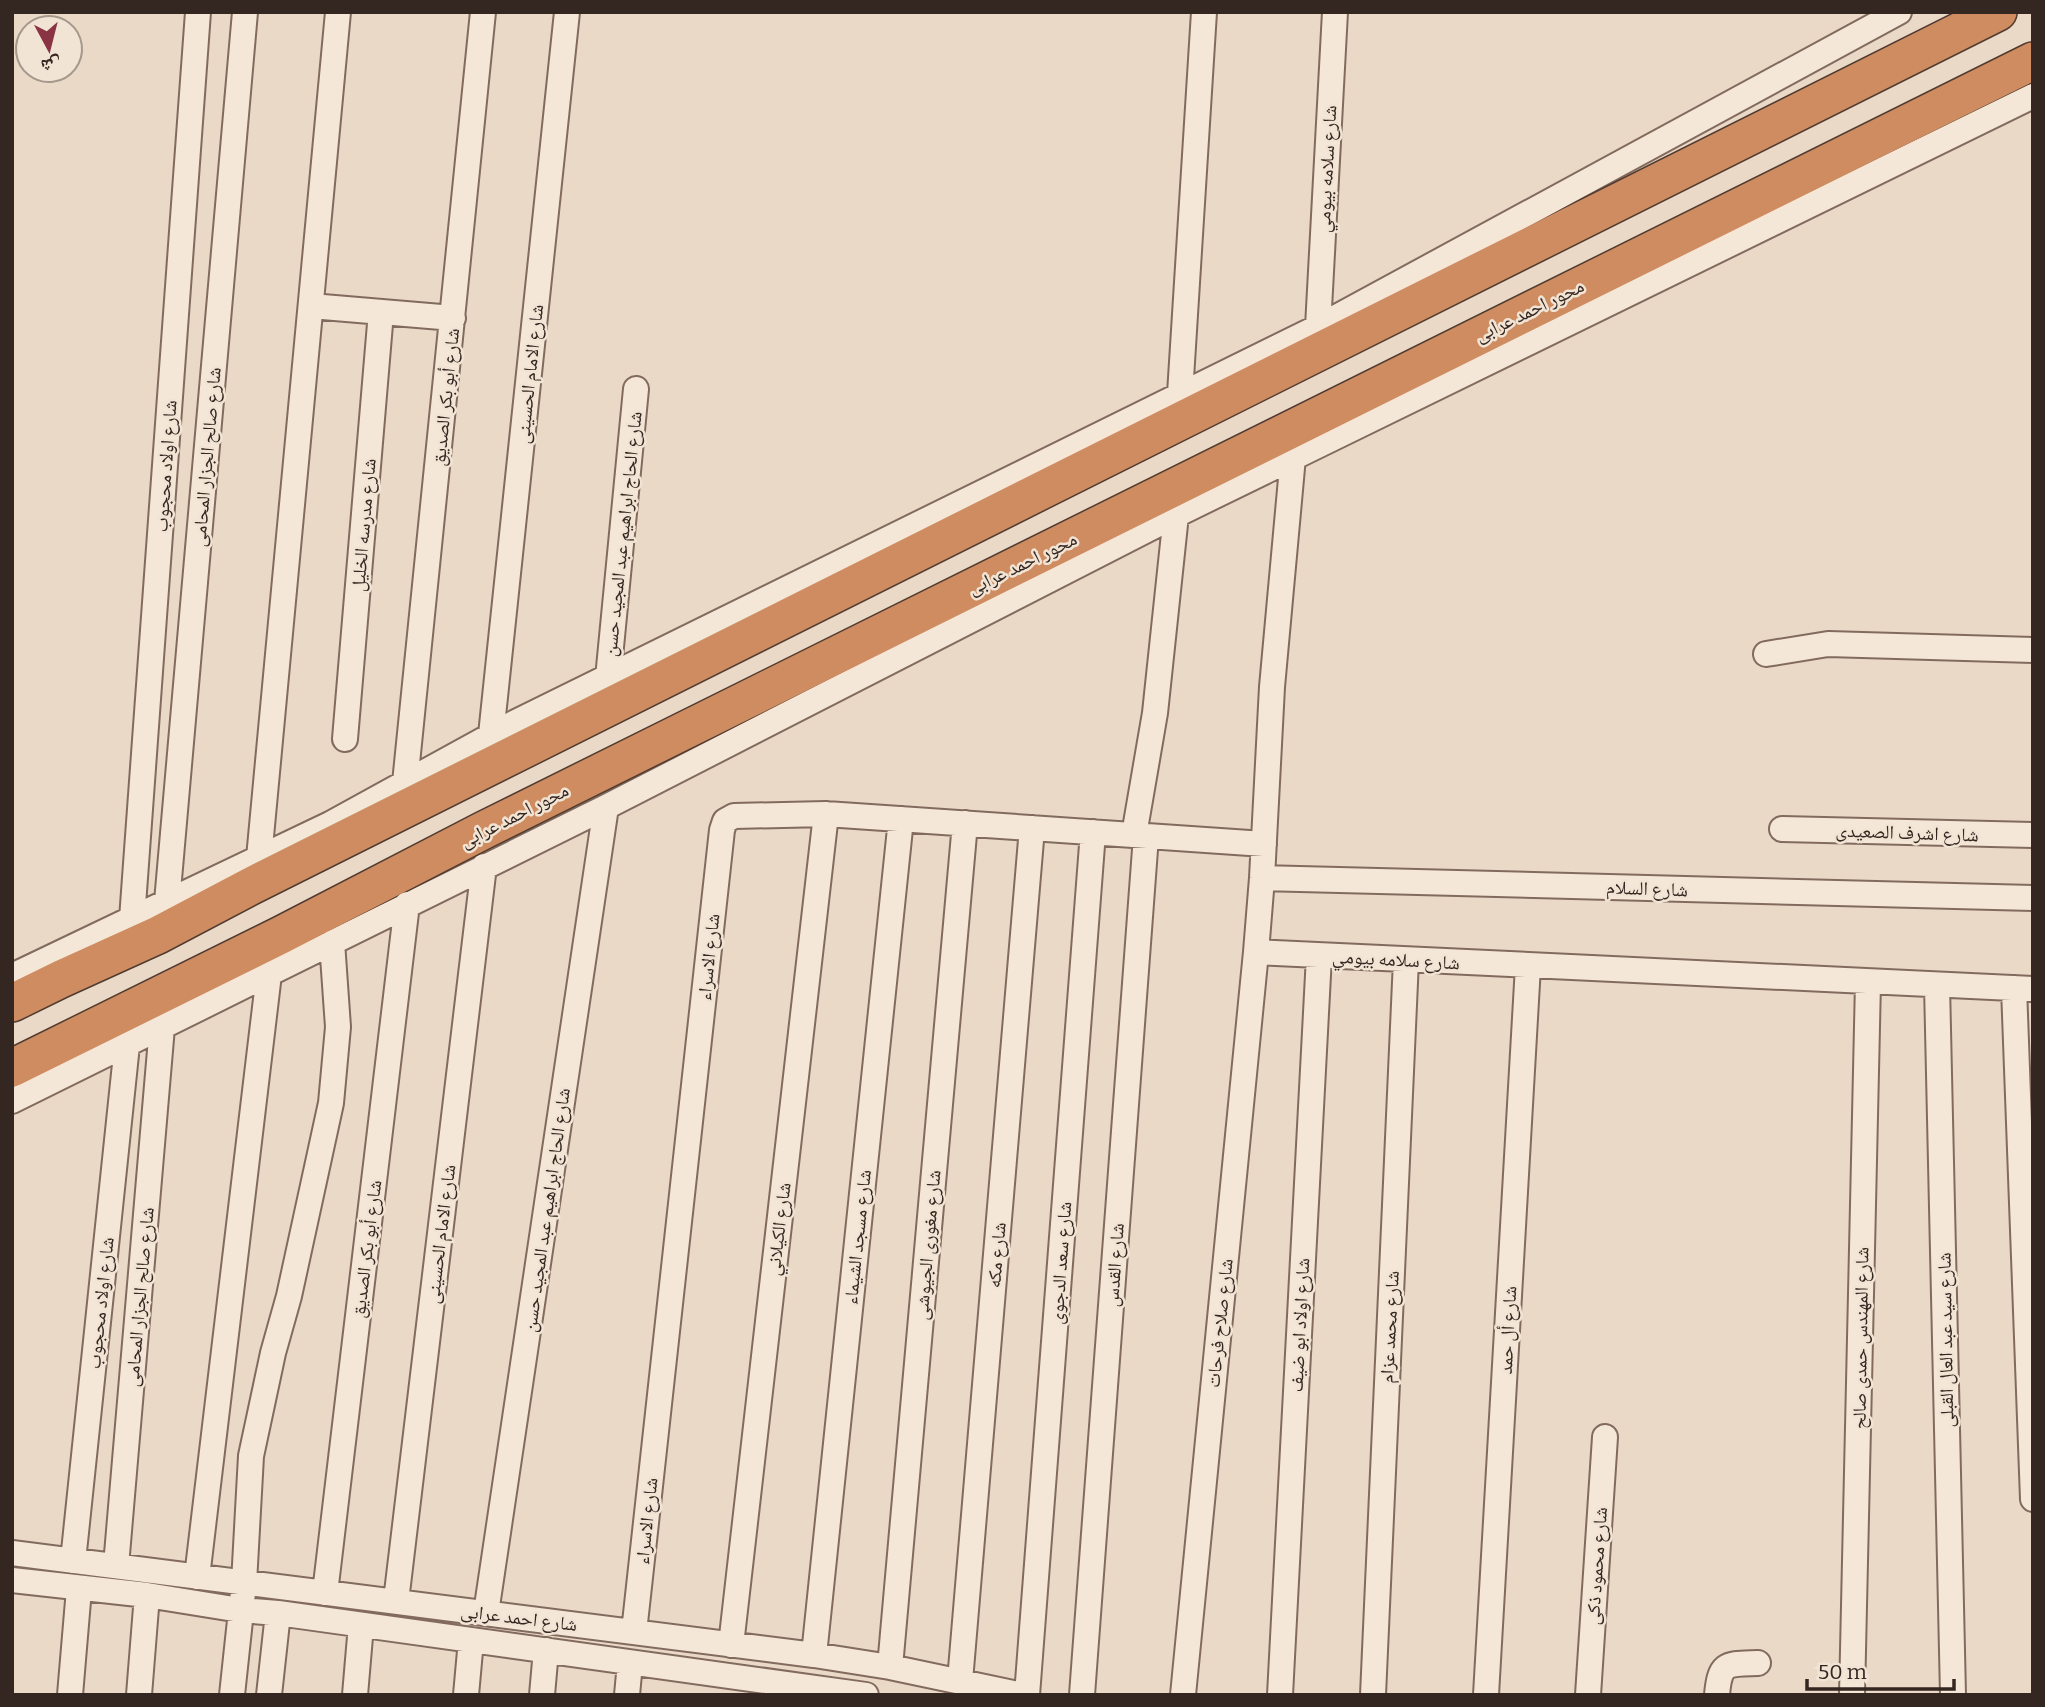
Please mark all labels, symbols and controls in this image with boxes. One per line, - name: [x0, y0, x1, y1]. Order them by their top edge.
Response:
- north arrow: [14, 14, 84, 84]
- text: ش: [40, 53, 62, 78]
- street label: شارع سلامه بيومي: [1312, 105, 1345, 234]
- street label: محور احمد عرابى: [1471, 274, 1588, 347]
- street label: شارع الامام الحسينى: [511, 303, 550, 445]
- street label: شارع أبو بكر الصديق: [427, 327, 464, 467]
- street label: شارع صالح الجزار المحامى: [187, 366, 227, 548]
- street label: شارع اولاد محجوب: [149, 399, 182, 533]
- street label: شارع الحاج ابراهيم عبد المجيد حسن: [598, 410, 648, 658]
- street label: شارع مدرسه الخليل: [346, 457, 381, 593]
- street label: محور احمد عرابى: [964, 527, 1081, 600]
- street label: محور احمد عرابى: [456, 778, 572, 853]
- street label: شارع اشرف الصعيدى: [1835, 819, 1979, 846]
- street label: شارع السلام: [1606, 876, 1688, 903]
- street label: شارع الاسراء: [692, 912, 724, 1002]
- street label: شارع سلامه بيومي: [1331, 945, 1460, 978]
- street label: شارع الحاج ابراهيم عبد المجيد حسن: [518, 1086, 576, 1334]
- street label: شارع الامام الحسينى: [421, 1163, 462, 1305]
- street label: شارع مسجد الشيماء: [839, 1168, 876, 1306]
- street label: شارع مغورى الجيوشى: [909, 1169, 946, 1321]
- street label: شارع أبو بكر الصديق: [347, 1179, 386, 1319]
- street label: شارع الكيلاني: [761, 1181, 799, 1278]
- street label: شارع سعد الدجوى: [1045, 1201, 1076, 1325]
- street label: شارع صالح الجزار المحامى: [120, 1206, 160, 1388]
- street label: شارع مكه: [982, 1221, 1011, 1289]
- street label: شارع القدس: [1100, 1222, 1129, 1308]
- street label: شارع اولاد محجوب: [82, 1236, 119, 1370]
- street label: شارع المهندس حمدى صالح: [1847, 1247, 1875, 1429]
- street label: شارع سيد عبد العال القبلى: [1932, 1252, 1959, 1428]
- street label: شارع صلاح فرحات: [1201, 1257, 1238, 1389]
- street label: شارع اولاد ابو ضيف: [1284, 1257, 1315, 1393]
- street label: شارع محمد عزام: [1375, 1270, 1406, 1384]
- street label: شارع أل حمد: [1494, 1285, 1521, 1375]
- street label: شارع الاسراء: [630, 1476, 662, 1566]
- street label: شارع محمود ذكى: [1581, 1506, 1612, 1626]
- street label: شارع احمد عرابى: [459, 1599, 579, 1636]
- scale bar: [1807, 1648, 1954, 1692]
- text: 50 m: [1818, 1659, 1867, 1685]

